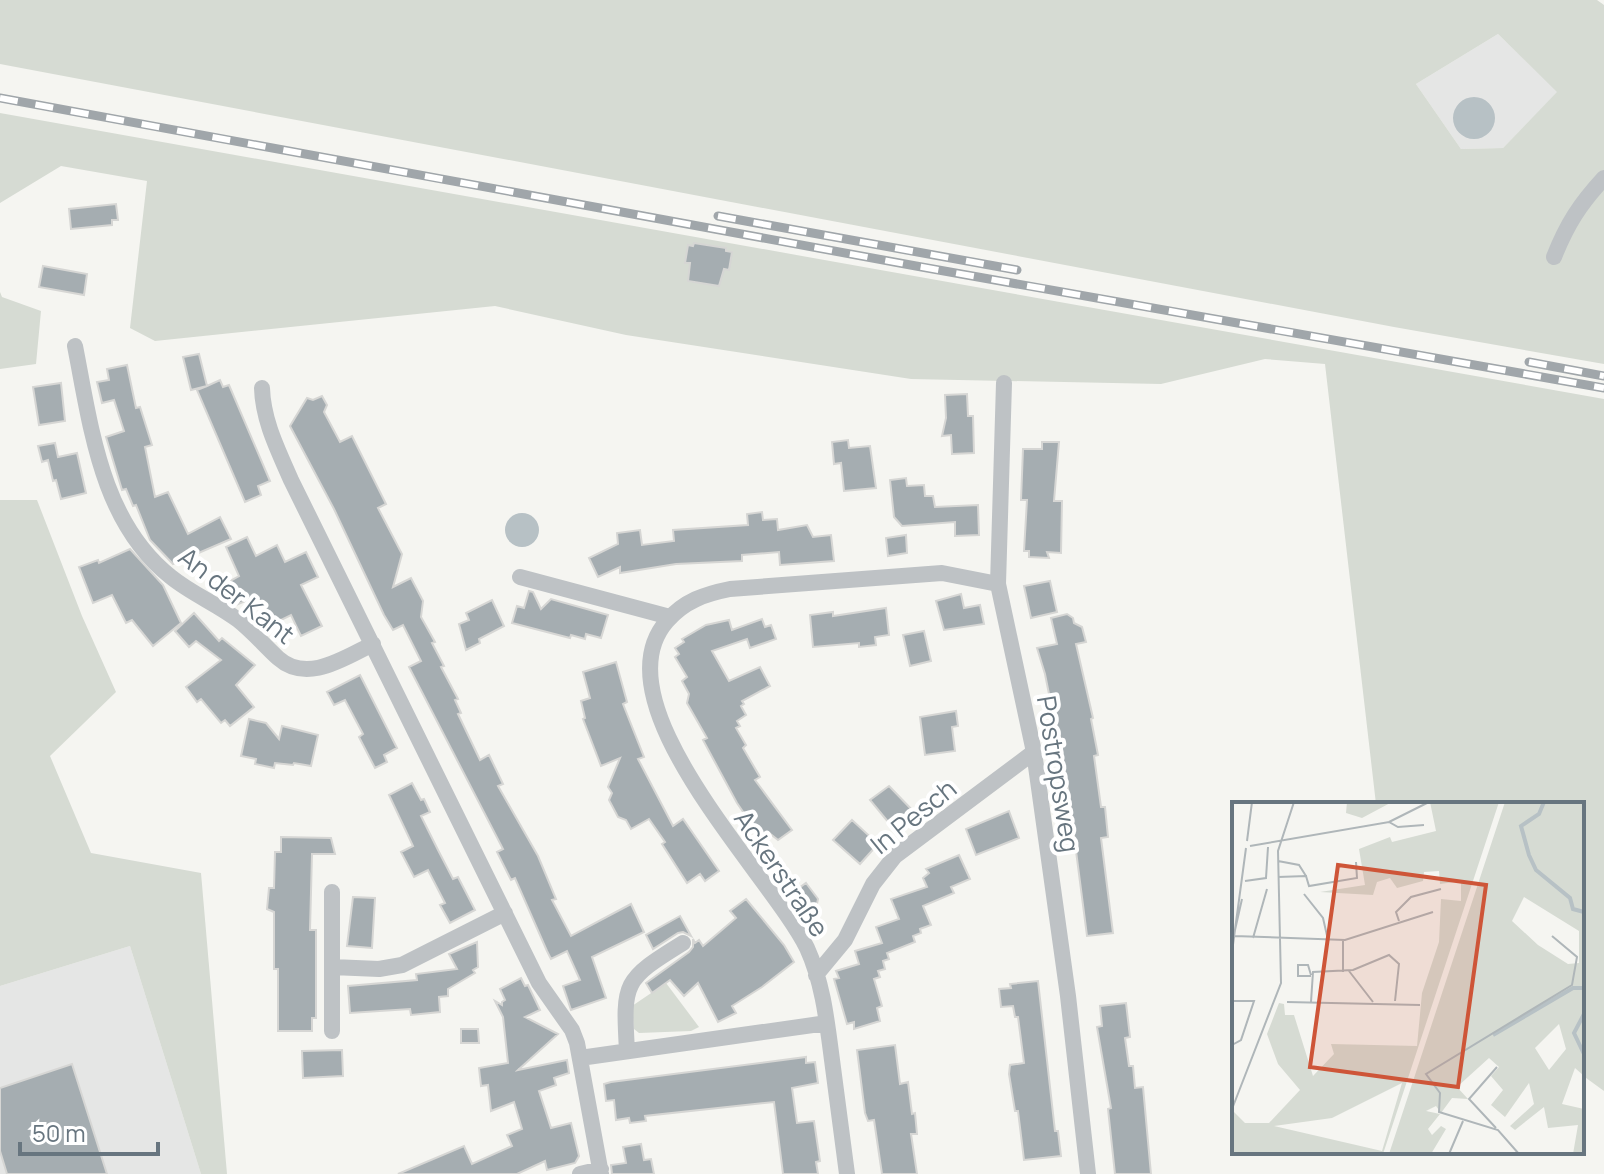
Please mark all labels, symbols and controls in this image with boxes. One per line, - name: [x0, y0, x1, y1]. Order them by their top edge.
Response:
- street label: An der Kant: [172, 538, 302, 652]
- street label: Postropsweg: [1029, 693, 1089, 855]
- street label: In Pesch: [862, 770, 964, 862]
- inset map: [1232, 802, 1584, 1154]
- street label: Ackerstraße: [726, 803, 838, 943]
- scale bar: [20, 1106, 158, 1156]
- text: 50 m: [32, 1116, 86, 1149]

